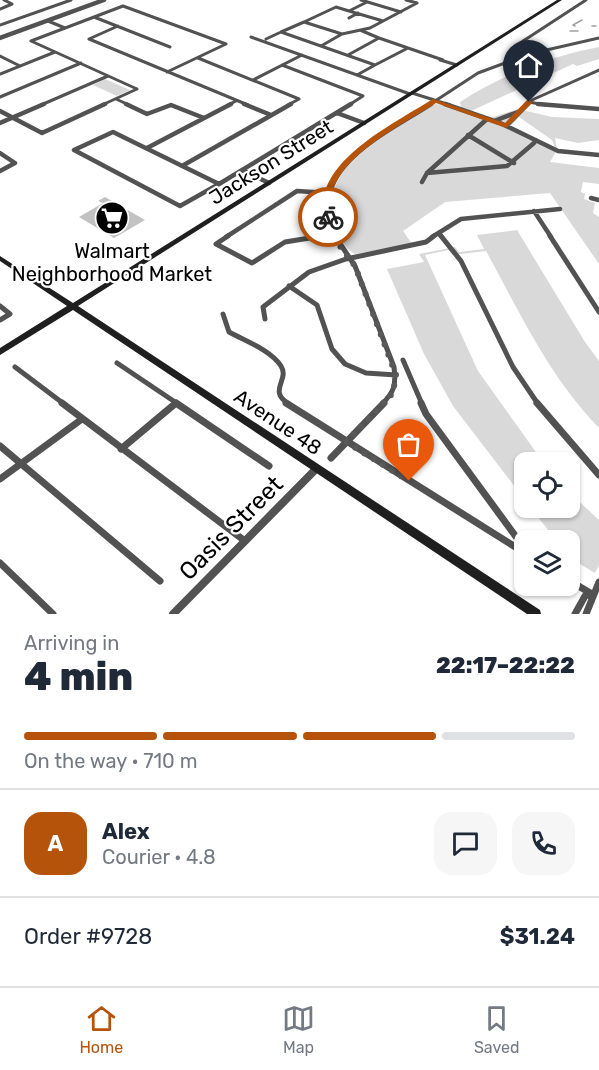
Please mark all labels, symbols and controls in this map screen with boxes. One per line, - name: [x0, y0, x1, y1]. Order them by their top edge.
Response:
- pin: [503, 40, 554, 102]
- icon: home: [512, 49, 545, 82]
- street label: Jackson Street: [205, 114, 337, 210]
- courier: [298, 187, 358, 247]
- supermarket icon: Walmart Neighborhood Market: [94, 200, 130, 236]
- icon: bike: [312, 201, 345, 234]
- place label: Walmart Neighborhood Market: [12, 239, 212, 286]
- street label: Avenue 48: [230, 384, 326, 460]
- pin: [383, 419, 434, 481]
- icon: bag: [392, 428, 425, 461]
- map controls: [514, 452, 580, 596]
- button: locate: [514, 452, 580, 518]
- street label: Oasis Street: [173, 470, 289, 586]
- button: layers: [514, 530, 580, 596]
- text: Arriving in: [24, 631, 119, 655]
- text: 22:17–22:22: [436, 652, 575, 679]
- text: 4 min: [24, 654, 133, 700]
- text: On the way · 710 m: [24, 749, 197, 773]
- button: chat: [434, 812, 497, 875]
- button: phone: [512, 812, 575, 875]
- text: Alex: [102, 818, 150, 845]
- text: A: [48, 830, 63, 857]
- text: Courier · 4.8: [102, 845, 216, 869]
- text: Order #9728: [24, 923, 152, 950]
- text: $31.24: [500, 923, 575, 950]
- tab: Home: [79, 1002, 123, 1057]
- tab: Map: [282, 1002, 315, 1057]
- tab: Saved: [474, 1002, 520, 1057]

